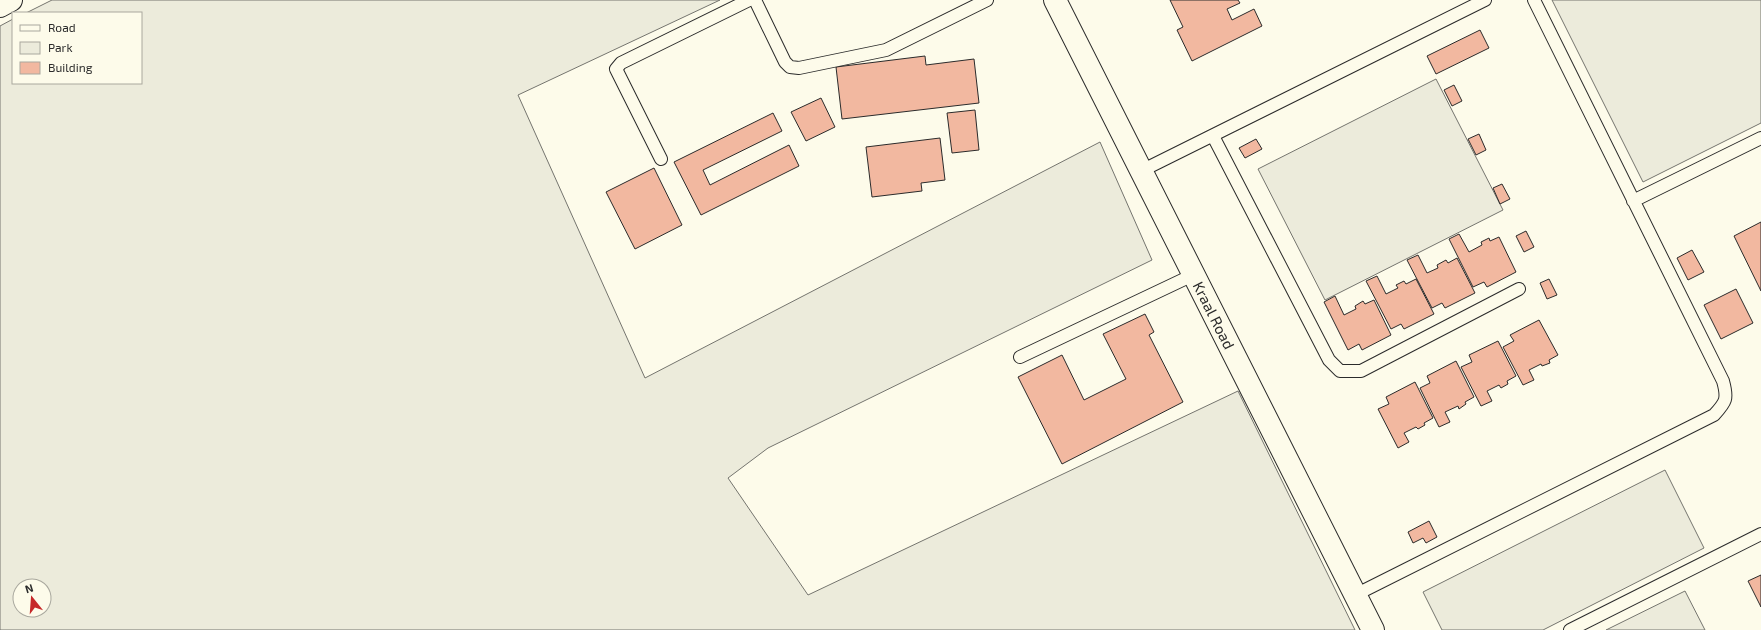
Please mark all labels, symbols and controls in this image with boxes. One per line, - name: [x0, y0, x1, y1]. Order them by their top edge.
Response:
- legend: [12, 12, 142, 84]
- text: Road: [48, 20, 76, 34]
- text: Park: [48, 40, 73, 54]
- text: Building: [48, 60, 93, 74]
- street label: Kraal Road: [1189, 278, 1239, 352]
- north arrow: [12, 578, 52, 618]
- text: N: [23, 581, 35, 595]

